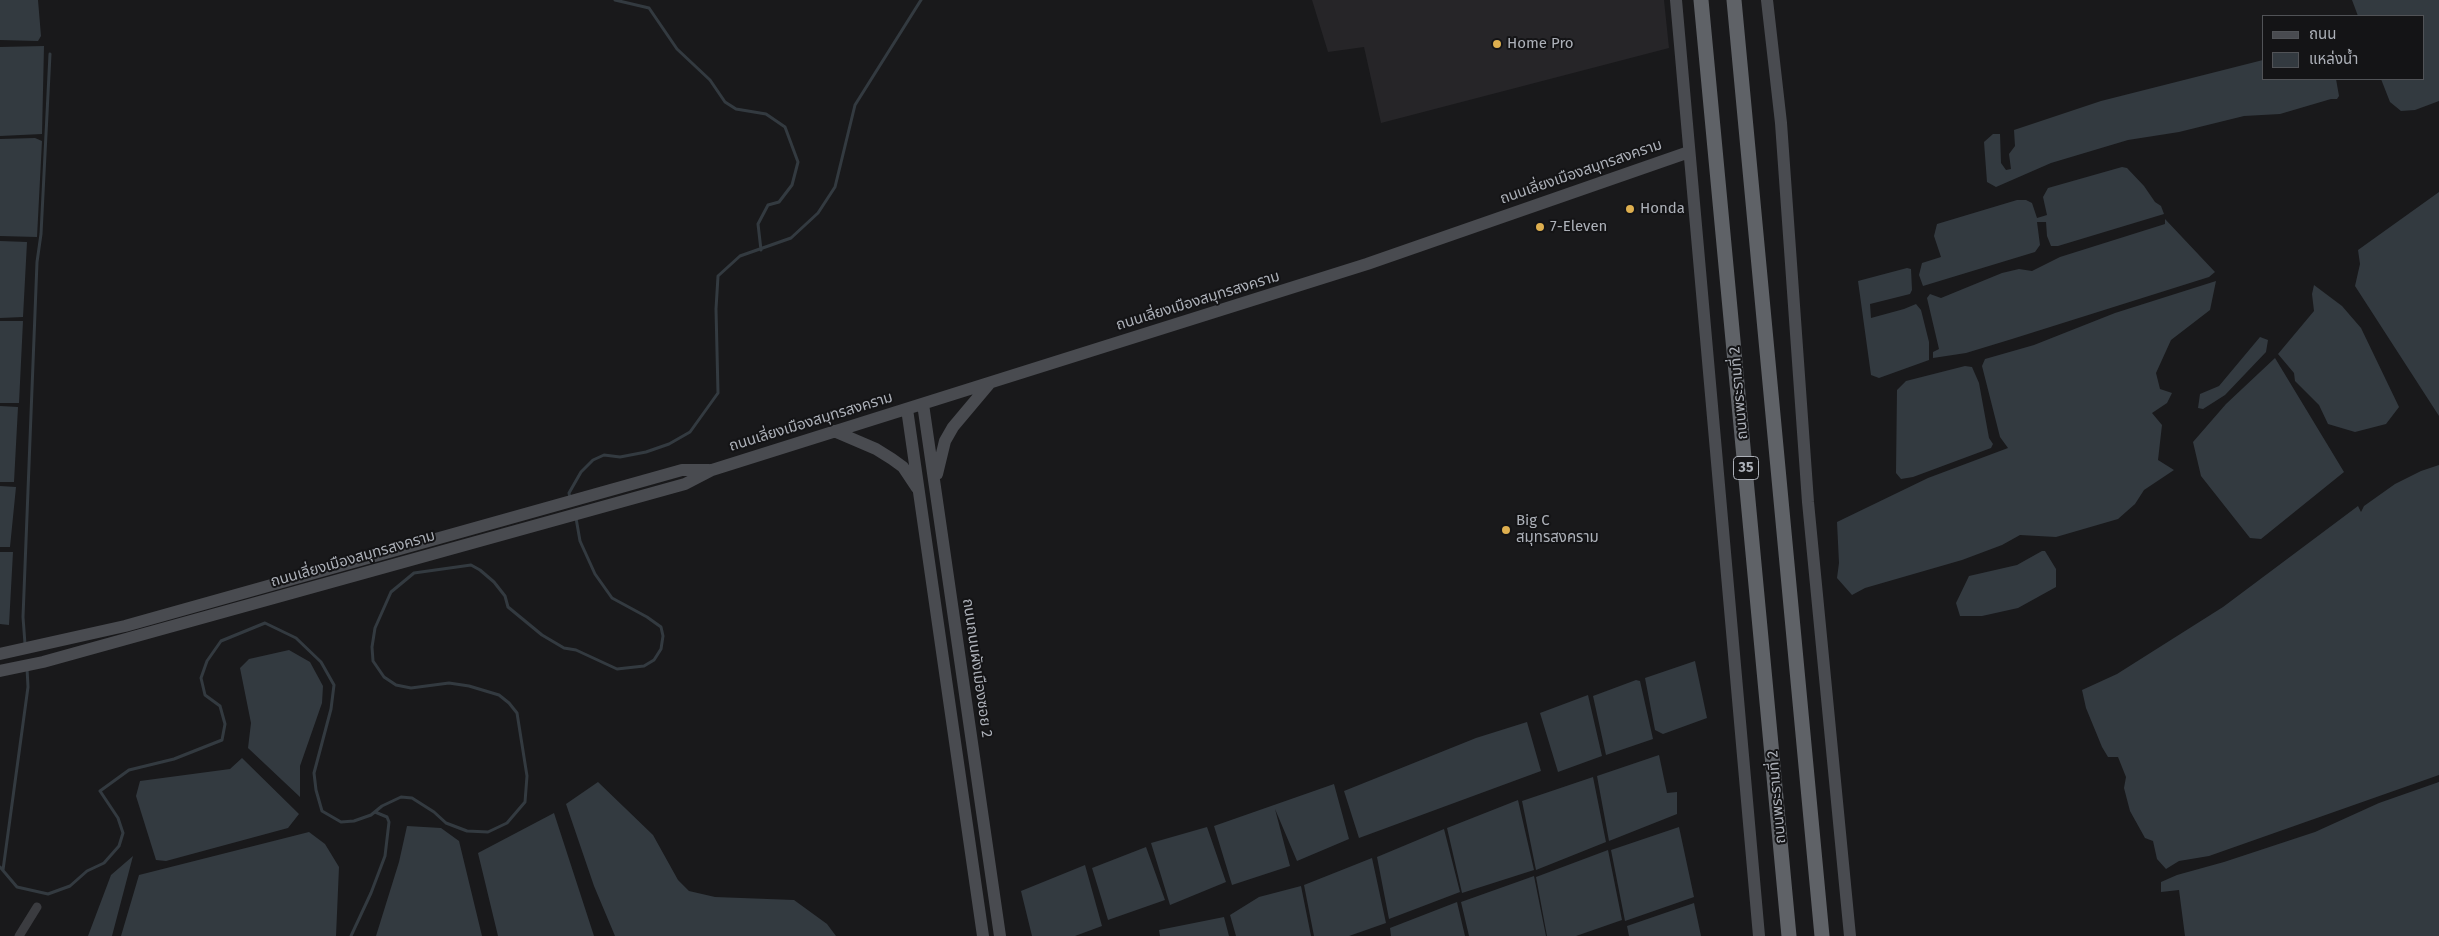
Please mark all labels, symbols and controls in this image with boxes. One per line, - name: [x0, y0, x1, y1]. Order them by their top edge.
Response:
- legend: [2262, 15, 2424, 80]
- text: ถนน: [2309, 25, 2336, 43]
- place label: Home Pro: [1507, 35, 1573, 53]
- marker: Home Pro: [1491, 38, 1503, 50]
- text: แหล่งน้ำ: [2309, 50, 2358, 68]
- street label: ถนนเลี่ยงเมืองสมุทรสงคราม: [1498, 136, 1664, 208]
- place label: Honda: [1640, 200, 1685, 218]
- marker: Honda: [1624, 203, 1636, 215]
- place label: 7-Eleven: [1550, 218, 1607, 236]
- marker: 7-Eleven: [1534, 221, 1546, 233]
- street label: ถนนเลี่ยงเมืองสมุทรสงคราม: [1114, 268, 1282, 334]
- street label: ถนนพระรามที่ 2: [1726, 346, 1752, 440]
- street label: ถนนเลี่ยงเมืองสมุทรสงคราม: [727, 389, 895, 455]
- road number: 35: [1734, 456, 1758, 479]
- place label: Big C สมุทรสงคราม: [1516, 512, 1599, 547]
- marker: Big C สมุทรสงคราม: [1500, 524, 1512, 536]
- street label: ถนนเลี่ยงเมืองสมุทรสงคราม: [269, 527, 437, 591]
- street label: ถนนถนนผังเมืองซอย 2: [958, 597, 996, 739]
- street label: ถนนพระรามที่ 2: [1764, 750, 1790, 844]

